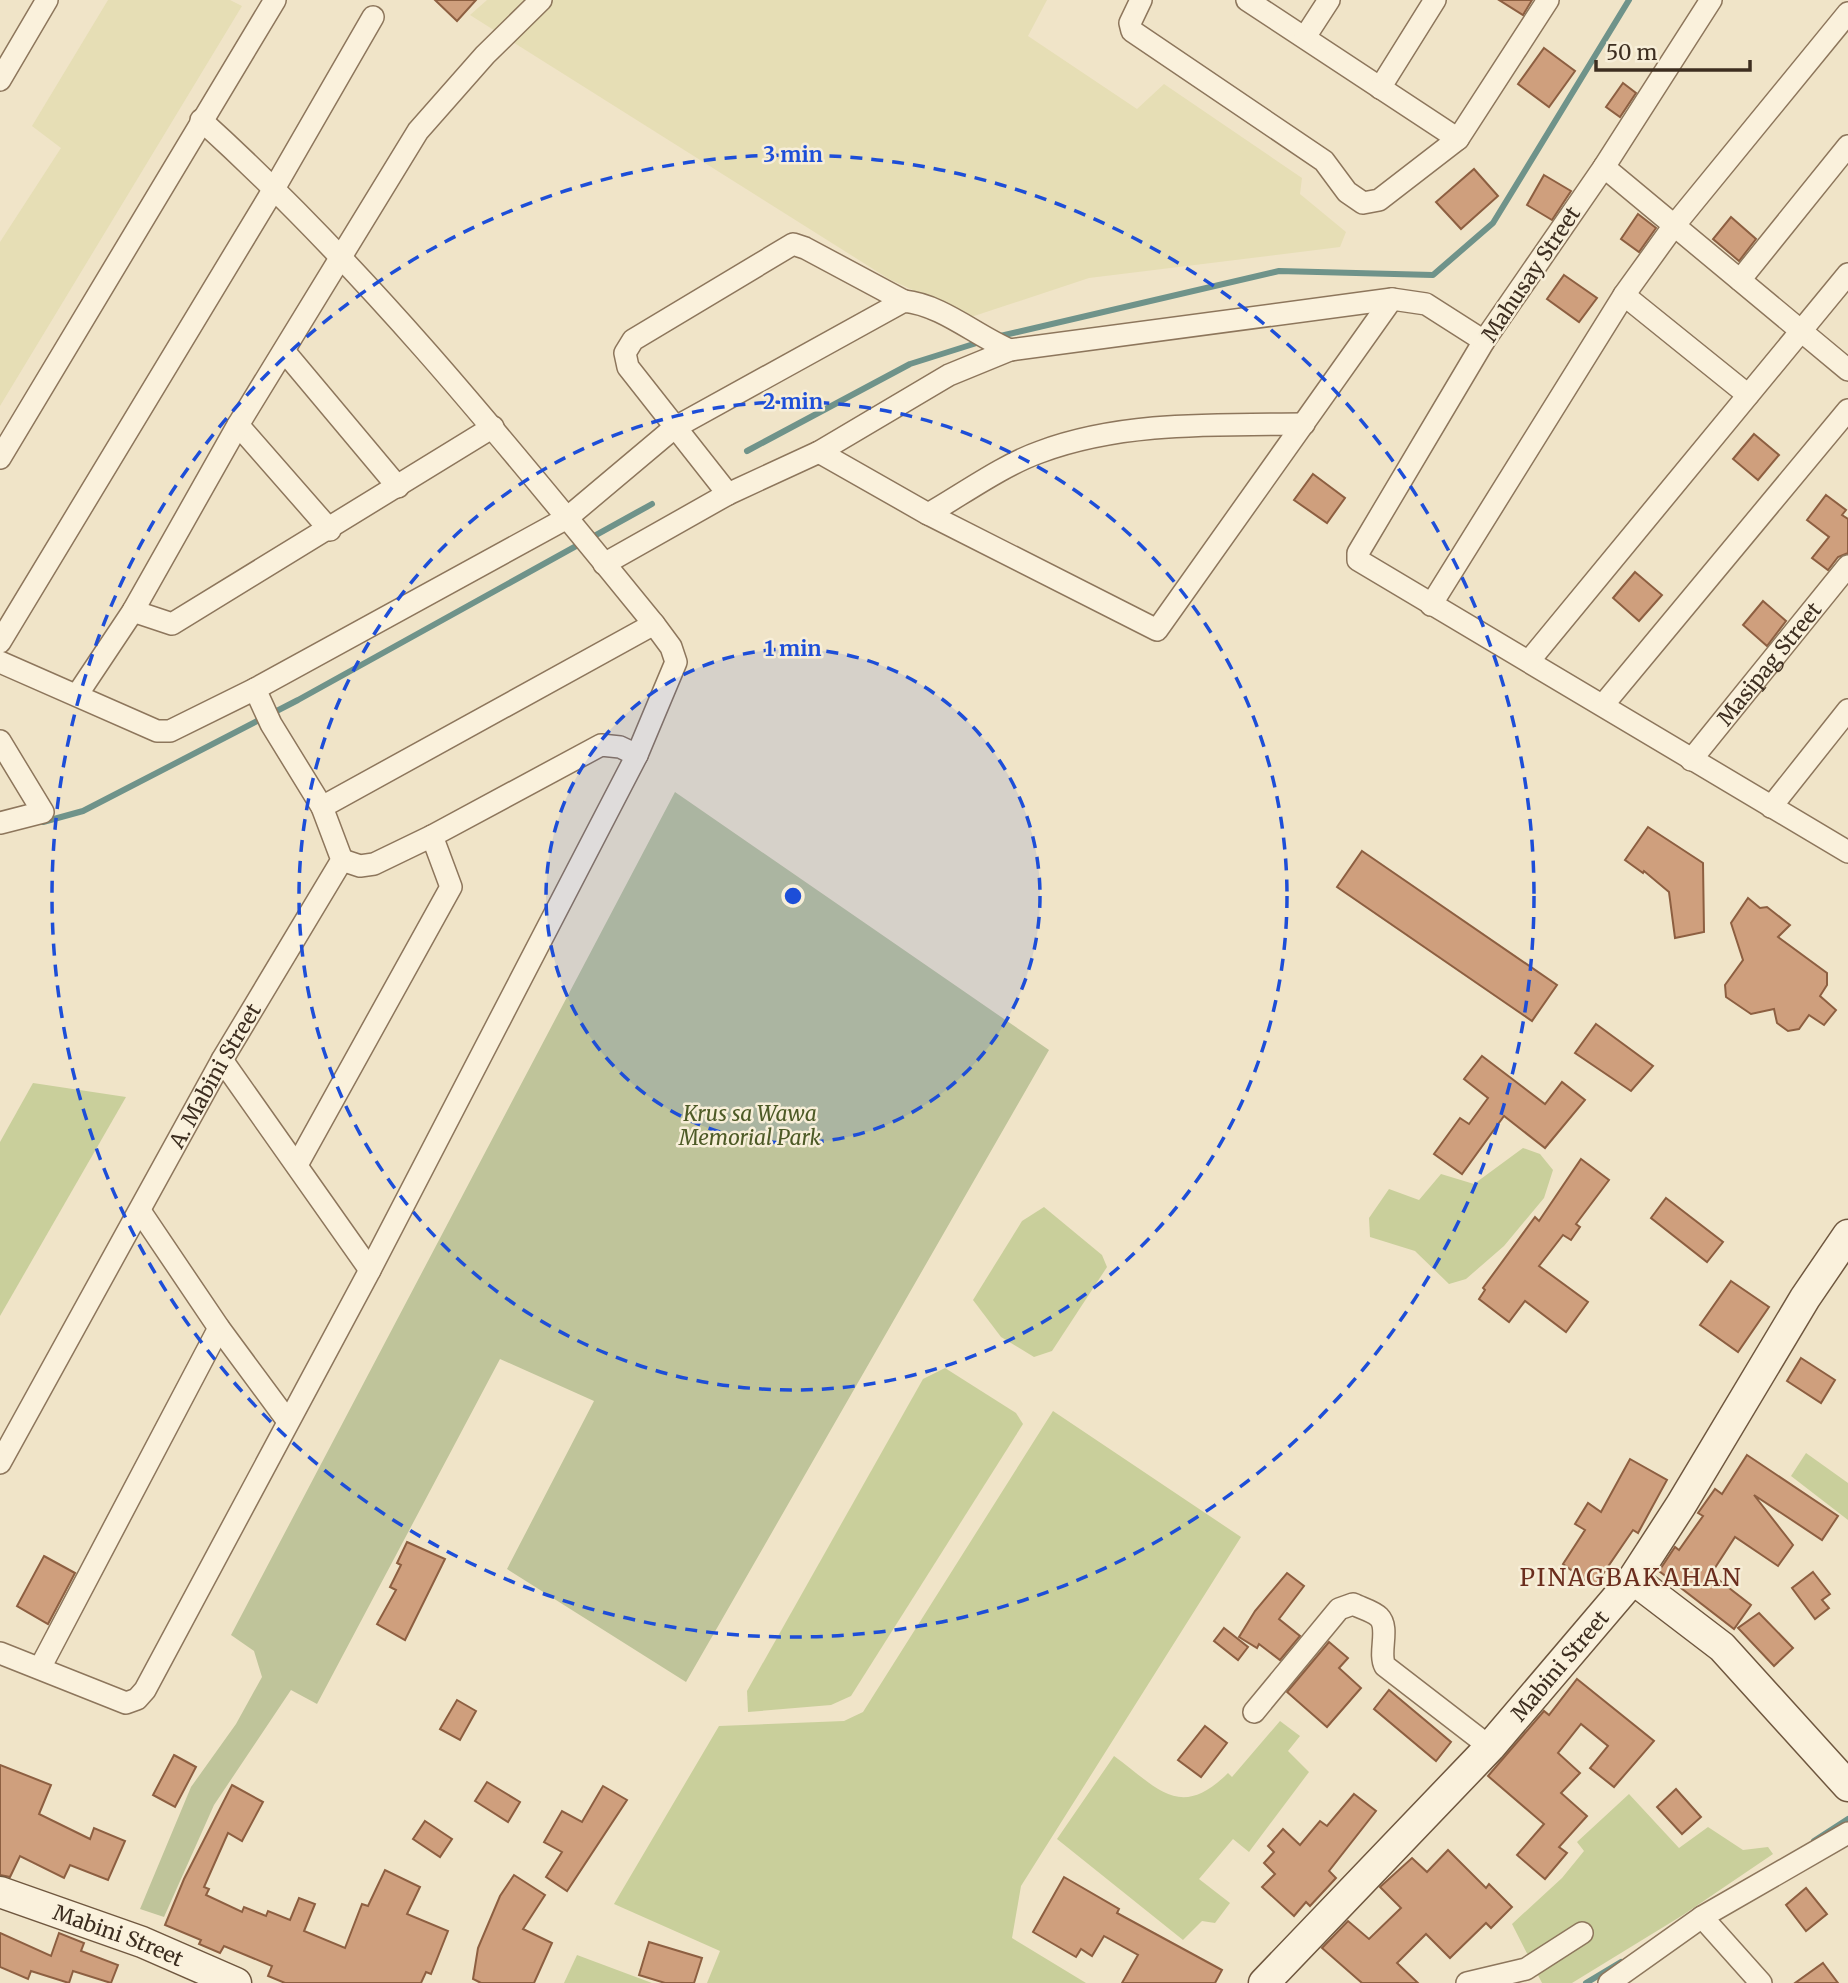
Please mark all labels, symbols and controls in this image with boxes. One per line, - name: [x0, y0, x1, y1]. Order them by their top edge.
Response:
- scale bar: [1596, 28, 1750, 72]
- text: 50 m: [1606, 39, 1657, 66]
- text: 3 min: [763, 141, 823, 168]
- street label: Mahusay Street: [1476, 201, 1586, 347]
- text: 2 min: [763, 388, 823, 415]
- street label: Masipag Street: [1711, 596, 1827, 731]
- text: 1 min: [764, 635, 822, 662]
- centre of rings: [781, 884, 805, 908]
- street label: A. Mabini Street: [162, 998, 267, 1153]
- park label: Krus sa Wawa Memorial Park: [678, 1100, 822, 1151]
- district label: PINAGBAKAHAN: [1519, 1562, 1743, 1593]
- street label: Mabini Street: [1505, 1604, 1614, 1726]
- street label: Mabini Street: [50, 1898, 188, 1972]

